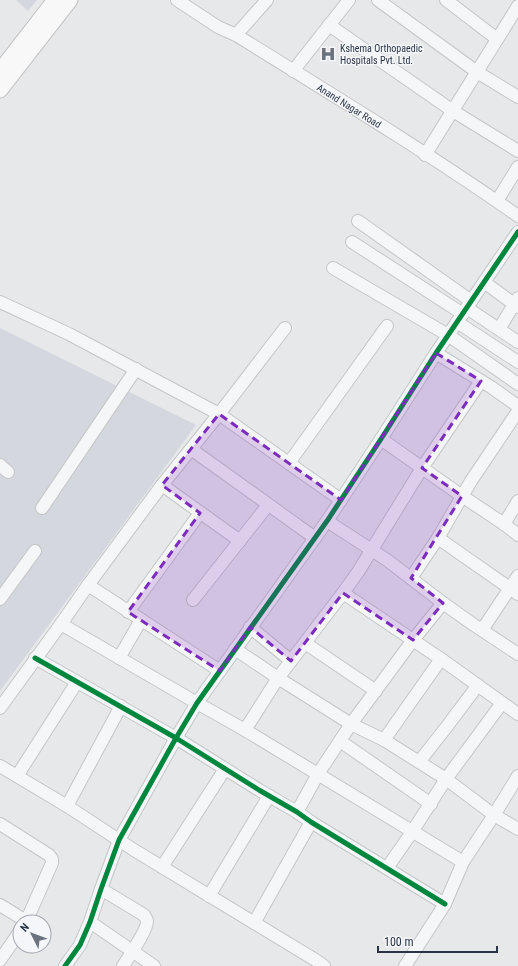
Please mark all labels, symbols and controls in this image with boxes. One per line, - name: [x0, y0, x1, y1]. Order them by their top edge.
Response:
- place label: Kshema Orthopaedic Hospitals Pvt. Ltd.: [340, 43, 423, 66]
- hospital icon: Kshema Orthopaedic Hospitals Pvt. Ltd.: [319, 45, 337, 63]
- street label: Anand Nagar Road: [315, 82, 383, 130]
- north arrow: [12, 914, 52, 954]
- text: N: [18, 921, 32, 935]
- scale bar: [378, 928, 497, 954]
- text: 100 m: [384, 935, 414, 949]

